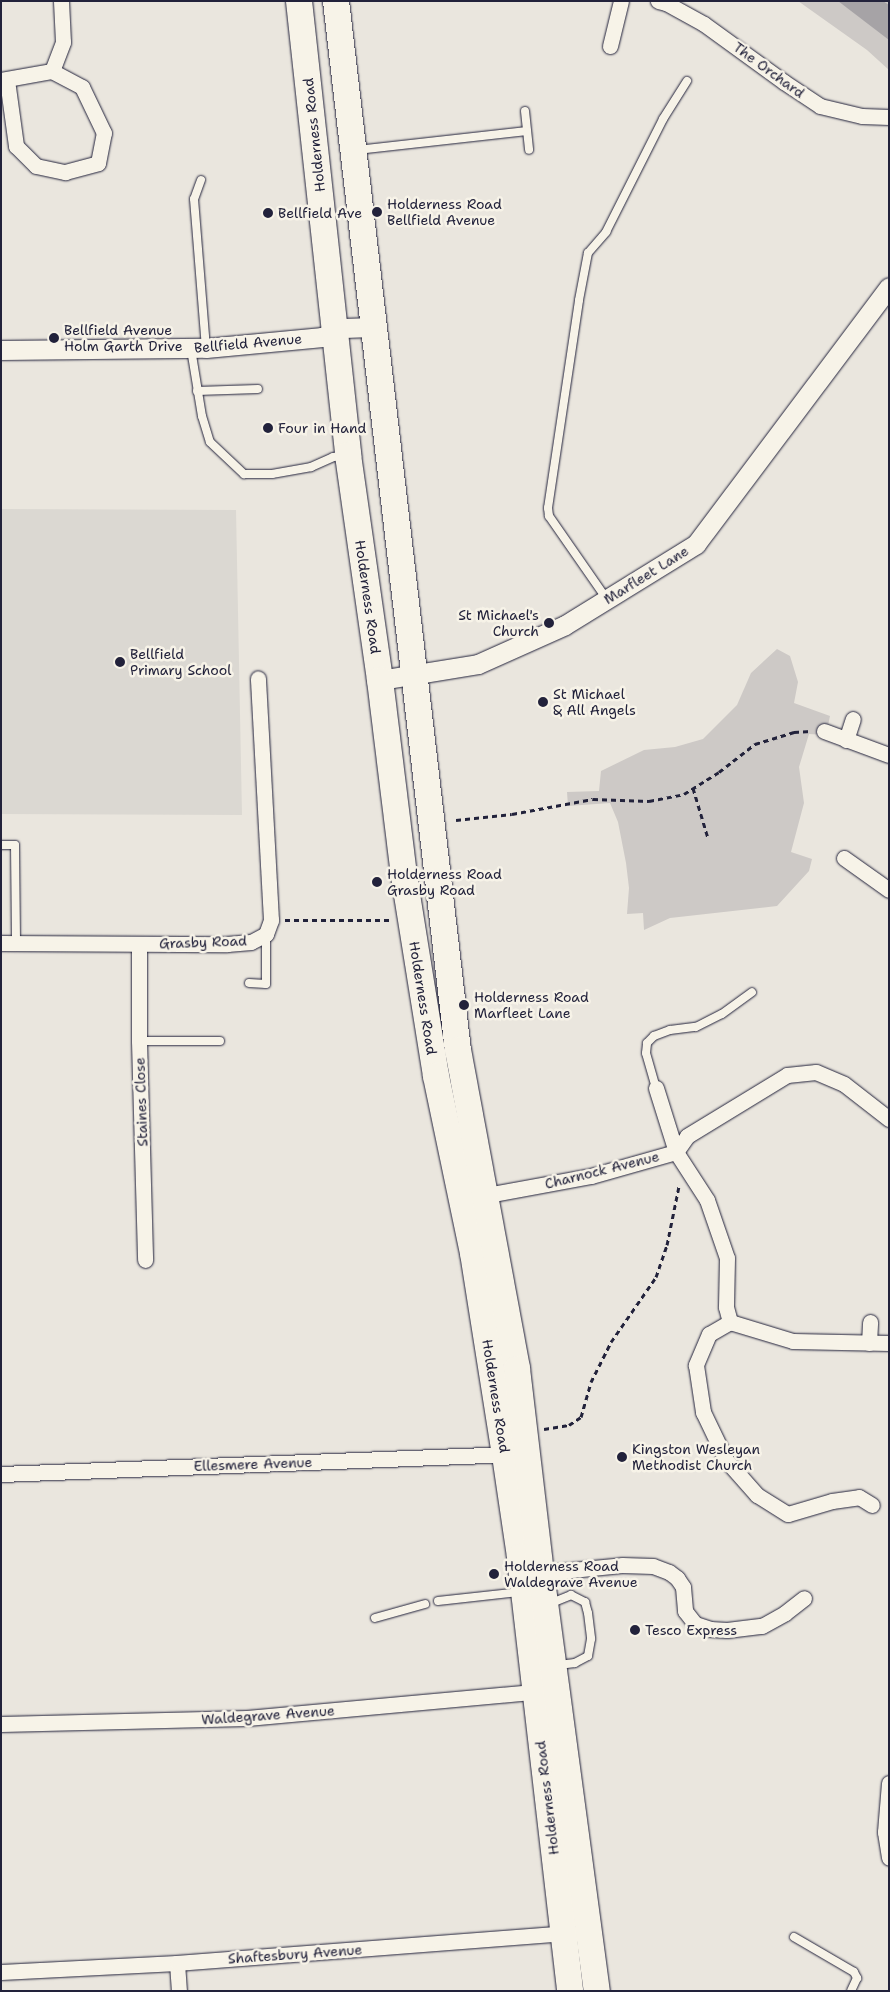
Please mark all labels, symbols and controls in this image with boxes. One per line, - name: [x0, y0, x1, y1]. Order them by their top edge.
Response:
- street label: The Orchard: [730, 39, 808, 101]
- street label: Holderness Road: [300, 77, 328, 193]
- place label: Holderness Road Bellfield Avenue: [387, 196, 502, 228]
- place label: Bellfield Ave: [278, 205, 362, 221]
- marker: Holderness Road Bellfield Avenue: [371, 206, 383, 218]
- marker: Bellfield Ave: [262, 207, 274, 219]
- place label: Bellfield Avenue Holm Garth Drive: [64, 322, 183, 354]
- street label: Bellfield Avenue: [193, 330, 303, 356]
- marker: Bellfield Avenue Holm Garth Drive: [48, 332, 60, 344]
- place label: Four in Hand: [278, 420, 366, 436]
- marker: Four in Hand: [262, 422, 274, 434]
- street label: Holderness Road: [352, 539, 384, 655]
- street label: Marfleet Lane: [601, 542, 691, 608]
- place label: St Michael's Church: [458, 607, 539, 640]
- marker: St Michael's Church: [543, 617, 555, 629]
- place label: Bellfield Primary School: [130, 646, 231, 679]
- marker: Bellfield Primary School: [114, 656, 126, 668]
- place label: St Michael & All Angels: [553, 686, 636, 719]
- marker: St Michael & All Angels: [537, 696, 549, 708]
- place label: Holderness Road Grasby Road: [387, 866, 502, 899]
- marker: Holderness Road Grasby Road: [371, 876, 383, 888]
- street label: Grasby Road: [159, 932, 247, 952]
- street label: Holderness Road: [406, 940, 440, 1056]
- place label: Holderness Road Marfleet Lane: [474, 989, 589, 1022]
- marker: Holderness Road Marfleet Lane: [458, 999, 470, 1011]
- street label: Staines Close: [131, 1057, 151, 1147]
- street label: Charnock Avenue: [543, 1148, 661, 1192]
- street label: Holderness Road: [479, 1338, 513, 1454]
- place label: Kingston Wesleyan Methodist Church: [632, 1441, 760, 1474]
- marker: Kingston Wesleyan Methodist Church: [616, 1451, 628, 1463]
- street label: Ellesmere Avenue: [193, 1454, 313, 1474]
- place label: Holderness Road Waldegrave Avenue: [504, 1558, 638, 1590]
- marker: Holderness Road Waldegrave Avenue: [488, 1568, 500, 1580]
- place label: Tesco Express: [645, 1622, 737, 1638]
- marker: Tesco Express: [629, 1624, 641, 1636]
- street label: Waldegrave Avenue: [201, 1702, 335, 1728]
- street label: Holderness Road: [532, 1740, 562, 1856]
- street label: Shaftesbury Avenue: [227, 1941, 363, 1967]

